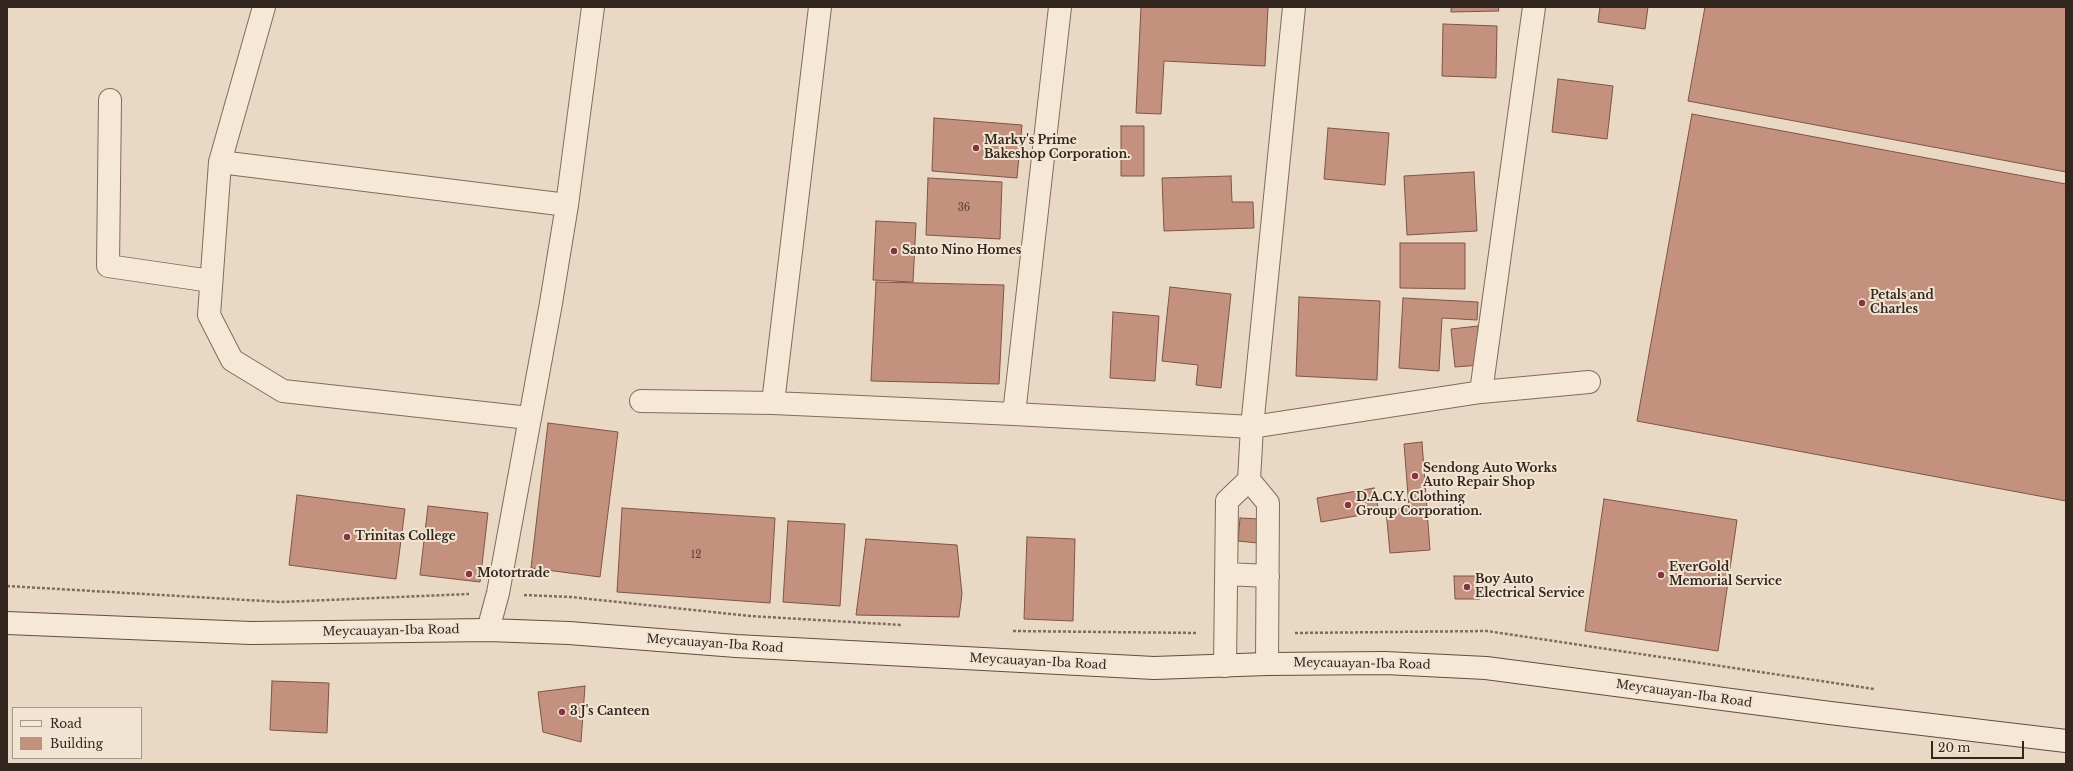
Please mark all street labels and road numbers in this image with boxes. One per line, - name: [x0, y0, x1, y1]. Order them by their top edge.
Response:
- street label: Meycauayan-Iba Road: [322, 623, 460, 639]
- street label: Meycauayan-Iba Road: [646, 632, 784, 656]
- street label: Meycauayan-Iba Road: [969, 651, 1107, 673]
- street label: Meycauayan-Iba Road: [1293, 656, 1431, 672]
- street label: Meycauayan-Iba Road: [1615, 677, 1753, 711]

